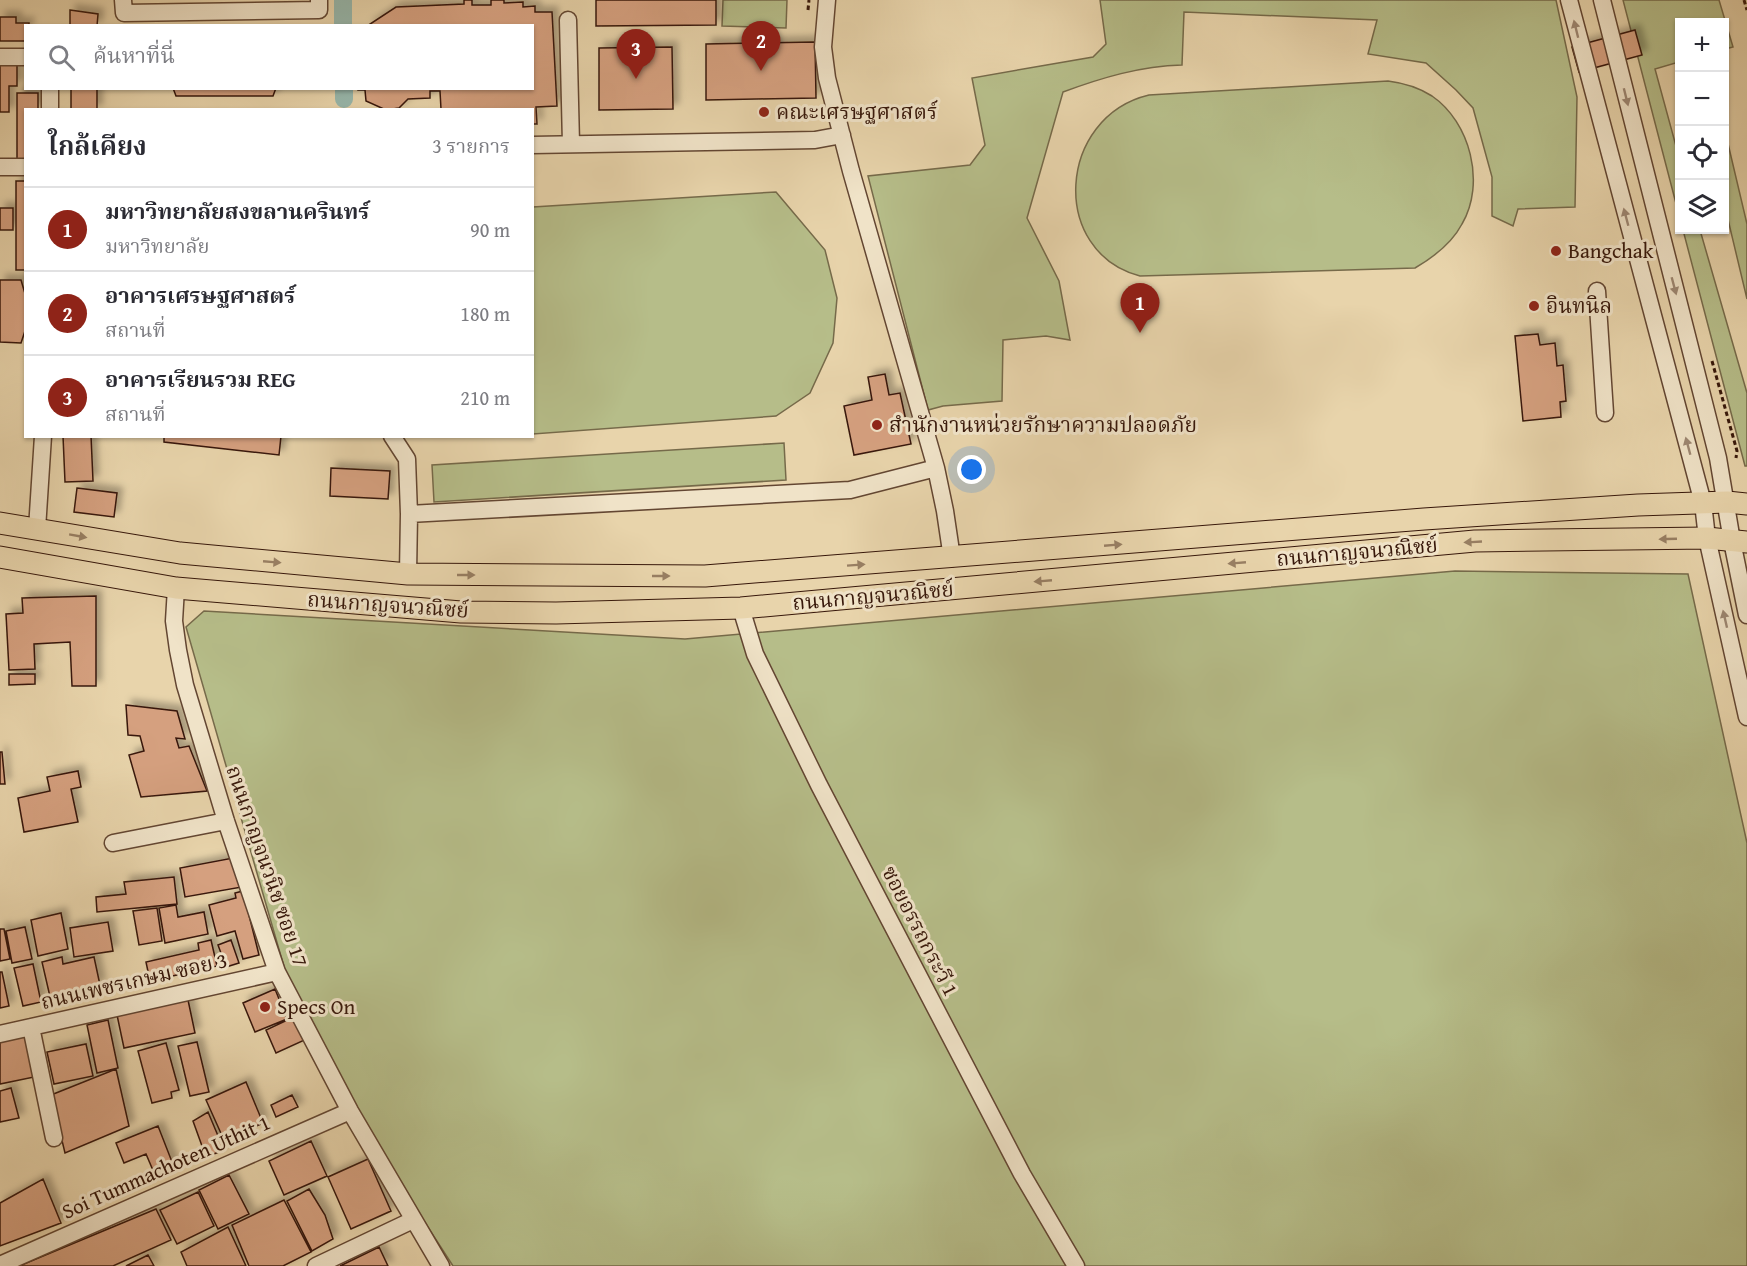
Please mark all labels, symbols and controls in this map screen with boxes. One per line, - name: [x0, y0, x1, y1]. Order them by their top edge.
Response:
- map controls: [1675, 18, 1729, 234]
- button: +: [1675, 18, 1729, 72]
- one-way arrow: [1571, 20, 1581, 38]
- pin: 2: [742, 22, 780, 71]
- search box: [24, 24, 534, 90]
- pin: 3: [616, 29, 656, 79]
- text: ค้นหาที่นี่: [93, 39, 175, 71]
- icon: search: [45, 41, 78, 74]
- button: −: [1675, 72, 1729, 126]
- one-way arrow: [1622, 88, 1632, 107]
- place label: คณะเศรษฐศาสตร์: [776, 96, 938, 127]
- marker: คณะเศรษฐศาสตร์: [757, 105, 771, 119]
- text: ใกล้เคียง: [48, 126, 147, 165]
- button: locate: [1675, 126, 1729, 180]
- text: 3 รายการ: [432, 131, 510, 160]
- button: layers: [1675, 180, 1729, 234]
- text: มหาวิทยาลัยสงขลานครินทร์: [105, 195, 369, 227]
- one-way arrow: [1621, 208, 1631, 226]
- text: 1: [62, 215, 73, 244]
- text: 90 m: [470, 215, 510, 244]
- text: มหาวิทยาลัย: [105, 231, 210, 260]
- place label: Bangchak: [1568, 235, 1654, 266]
- marker: Bangchak: [1549, 244, 1563, 258]
- one-way arrow: [1670, 277, 1680, 296]
- text: อาคารเศรษฐศาสตร์: [105, 279, 295, 311]
- pin: 1: [1120, 284, 1160, 333]
- place label: อินทนิล: [1546, 290, 1612, 321]
- text: 2: [62, 299, 73, 328]
- text: 180 m: [460, 299, 510, 328]
- marker: อินทนิล: [1527, 299, 1541, 313]
- text: สถานที่: [105, 315, 166, 344]
- text: อาคารเรียนรวม REG: [105, 363, 296, 395]
- text: 3: [62, 383, 73, 412]
- text: 210 m: [460, 383, 510, 412]
- text: สถานที่: [105, 399, 166, 428]
- place label: สำนักงานหน่วยรักษาความปลอดภัย: [889, 409, 1197, 440]
- marker: สำนักงานหน่วยรักษาความปลอดภัย: [870, 418, 884, 432]
- one-way arrow: [1683, 437, 1692, 455]
- your location: [957, 455, 986, 484]
- street label: ถนนกาญจนวณิชย์: [1275, 529, 1439, 574]
- one-way arrow: [69, 532, 88, 541]
- one-way arrow: [1658, 535, 1677, 544]
- one-way arrow: [1463, 537, 1482, 546]
- one-way arrow: [1103, 540, 1122, 549]
- one-way arrow: [262, 557, 281, 567]
- one-way arrow: [1227, 558, 1246, 568]
- one-way arrow: [846, 560, 865, 570]
- one-way arrow: [457, 570, 476, 579]
- one-way arrow: [652, 571, 671, 580]
- street label: ถนนกาญจนวณิชย์: [791, 573, 955, 618]
- one-way arrow: [1033, 576, 1052, 586]
- street label: ถนนกาญจนวณิชย์: [306, 583, 470, 626]
- one-way arrow: [1720, 609, 1729, 628]
- street label: ถนนกาญจนวนิช ซอย 17: [218, 761, 316, 971]
- street label: ซอยอรรถกระวี 1: [874, 860, 967, 1001]
- street label: ถนนเพชรเกษม ซอย 3: [38, 944, 230, 1017]
- place label: Specs On: [277, 991, 355, 1022]
- marker: Specs On: [258, 1000, 272, 1014]
- street label: Soi Tummachoten Uthit 1: [57, 1107, 275, 1226]

